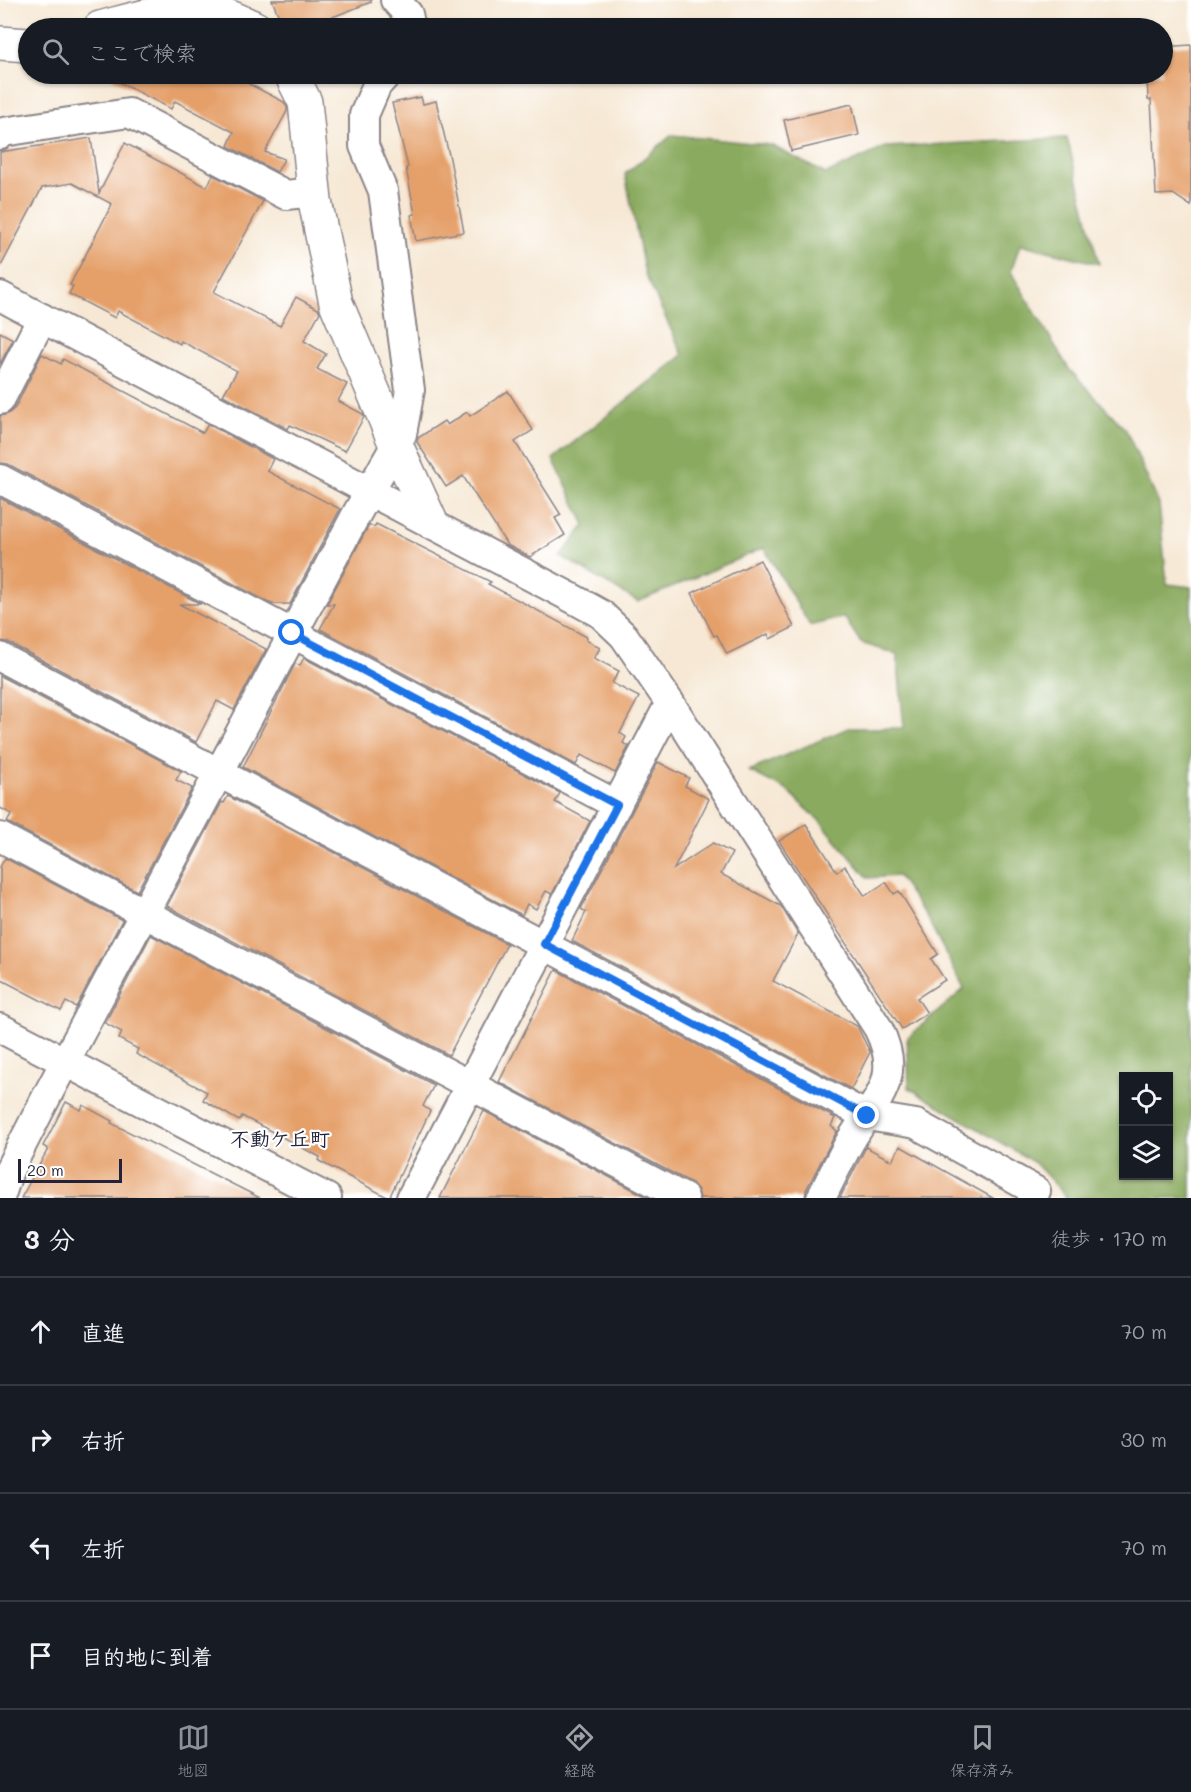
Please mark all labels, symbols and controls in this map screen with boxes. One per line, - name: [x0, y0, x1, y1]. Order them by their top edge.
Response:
- search box: [18, 18, 1173, 84]
- icon: search: [39, 35, 72, 68]
- text: ここで検索: [87, 38, 197, 67]
- route start: [278, 619, 304, 645]
- map controls: [1119, 1072, 1173, 1180]
- button: locate: [1119, 1072, 1173, 1126]
- route end: [853, 1102, 879, 1128]
- district label: 不動ケ丘町: [230, 1125, 330, 1151]
- button: layers: [1119, 1126, 1173, 1180]
- scale bar: [18, 1156, 122, 1184]
- text: 20 m: [27, 1159, 64, 1180]
- text: 3 分: [24, 1222, 75, 1256]
- text: 徒歩 · 170 m: [1051, 1225, 1167, 1251]
- icon: ahead: [24, 1315, 57, 1348]
- text: 直進: [81, 1318, 125, 1347]
- text: 70 m: [1121, 1318, 1167, 1344]
- icon: right: [24, 1423, 57, 1456]
- text: 右折: [81, 1426, 125, 1455]
- text: 30 m: [1121, 1426, 1167, 1452]
- icon: left: [24, 1531, 57, 1564]
- text: 左折: [81, 1534, 125, 1563]
- text: 70 m: [1121, 1534, 1167, 1560]
- icon: arrive: [24, 1639, 57, 1672]
- text: 目的地に到着: [81, 1642, 213, 1671]
- tab: 地図: [177, 1721, 210, 1781]
- tab: 経路: [563, 1721, 596, 1781]
- tab: 保存済み: [950, 1721, 1014, 1781]

